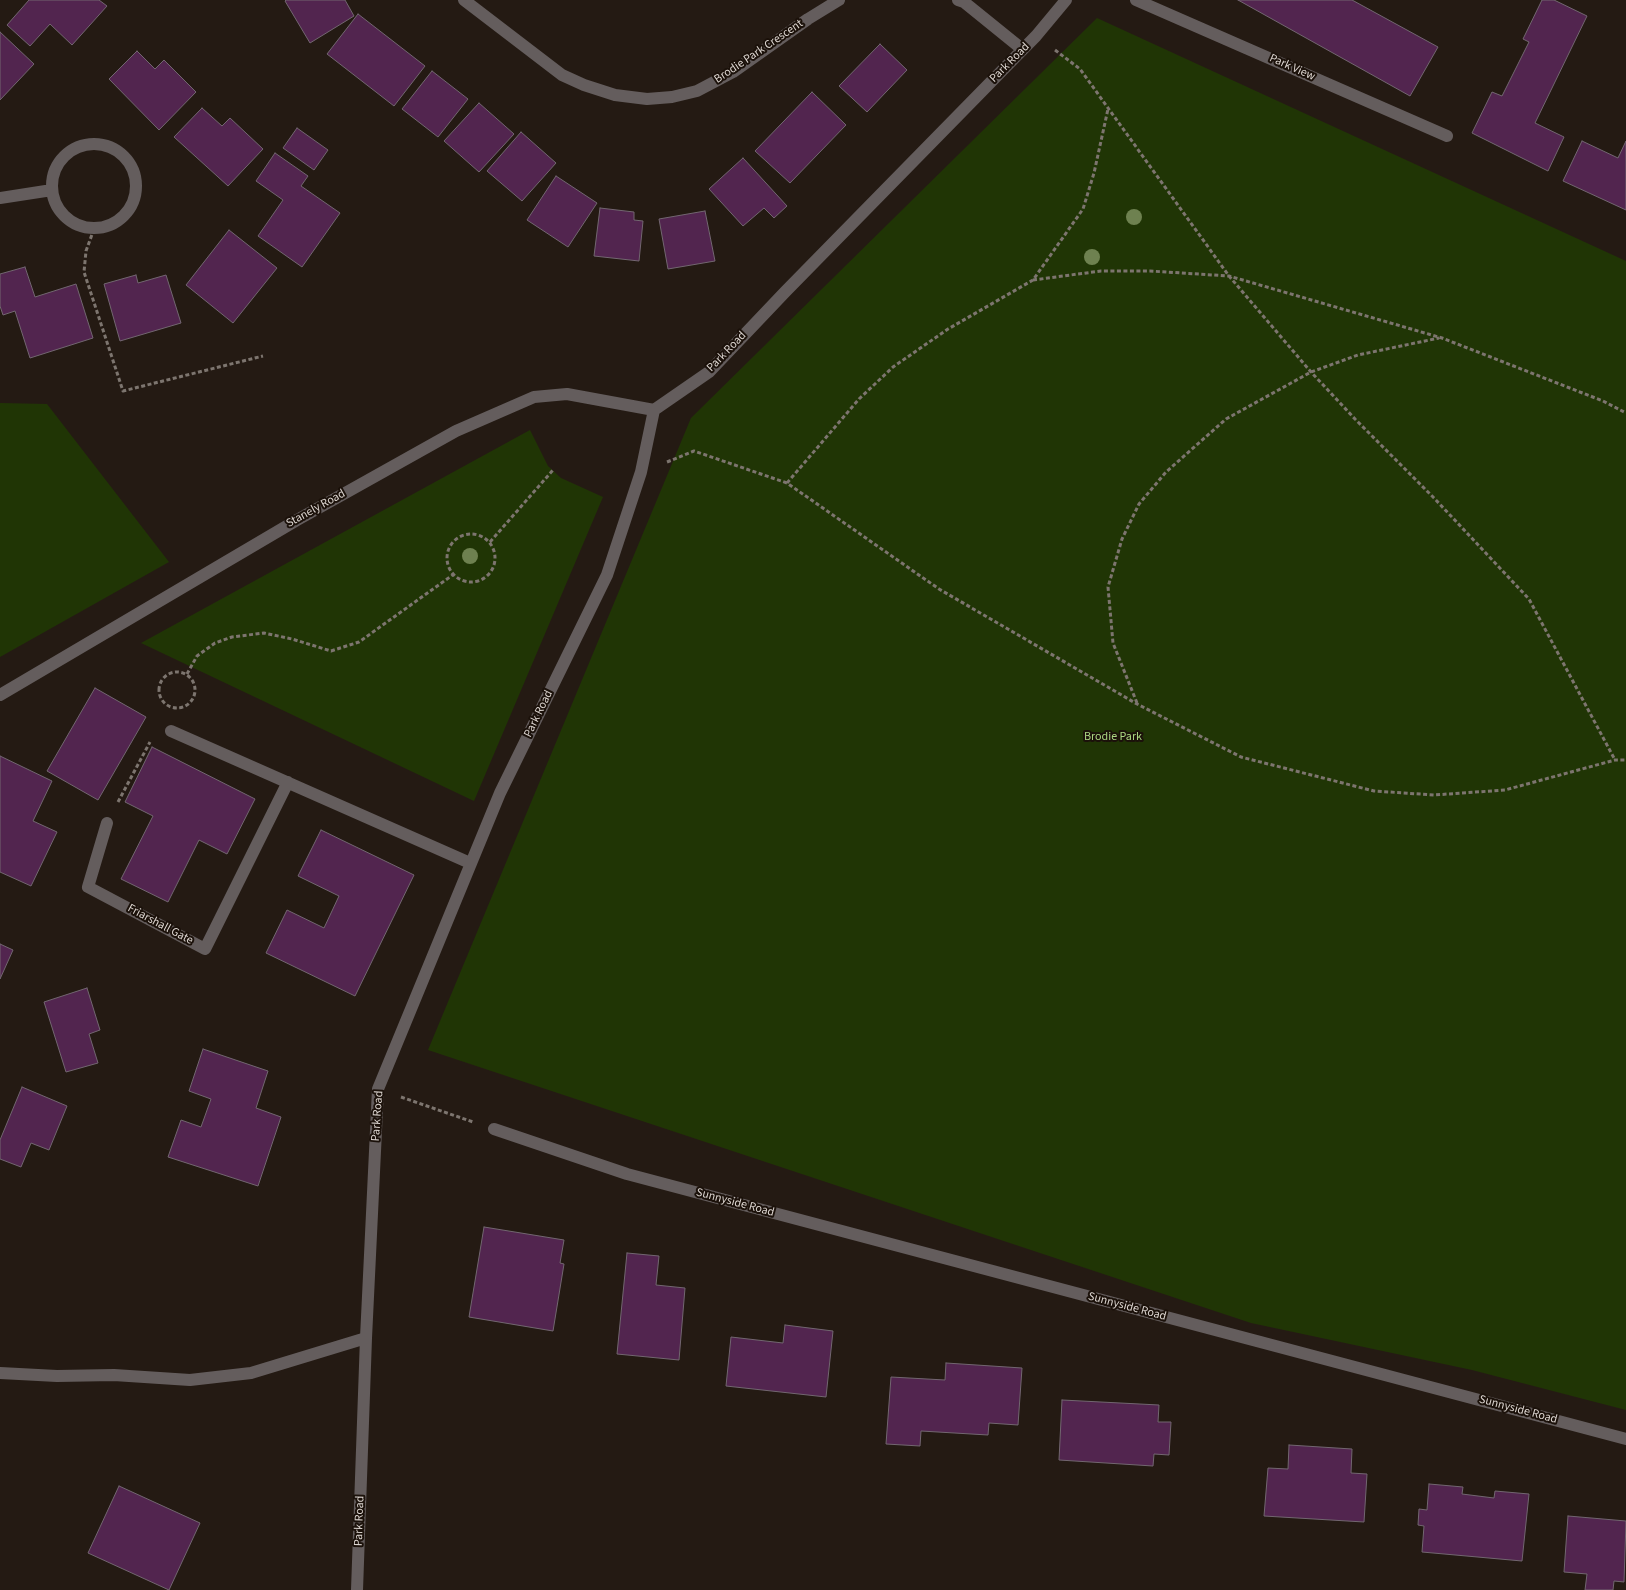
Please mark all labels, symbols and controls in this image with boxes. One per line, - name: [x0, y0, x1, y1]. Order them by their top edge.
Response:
- street label: Brodie Park Crescent: [712, 17, 806, 87]
- street label: Park Road: [987, 40, 1033, 86]
- street label: Park View: [1267, 52, 1317, 84]
- street label: Park Road: [704, 329, 750, 375]
- street label: Stanely Road: [284, 487, 348, 531]
- street label: Park Road: [521, 688, 557, 740]
- park label: Brodie Park: [1084, 730, 1142, 744]
- street label: Friarshall Gate: [125, 902, 195, 948]
- street label: Park Road: [369, 1090, 387, 1142]
- street label: Sunnyside Road: [694, 1186, 776, 1220]
- street label: Sunnyside Road: [1086, 1290, 1168, 1324]
- street label: Sunnyside Road: [1477, 1393, 1559, 1427]
- street label: Park Road: [352, 1495, 368, 1547]

